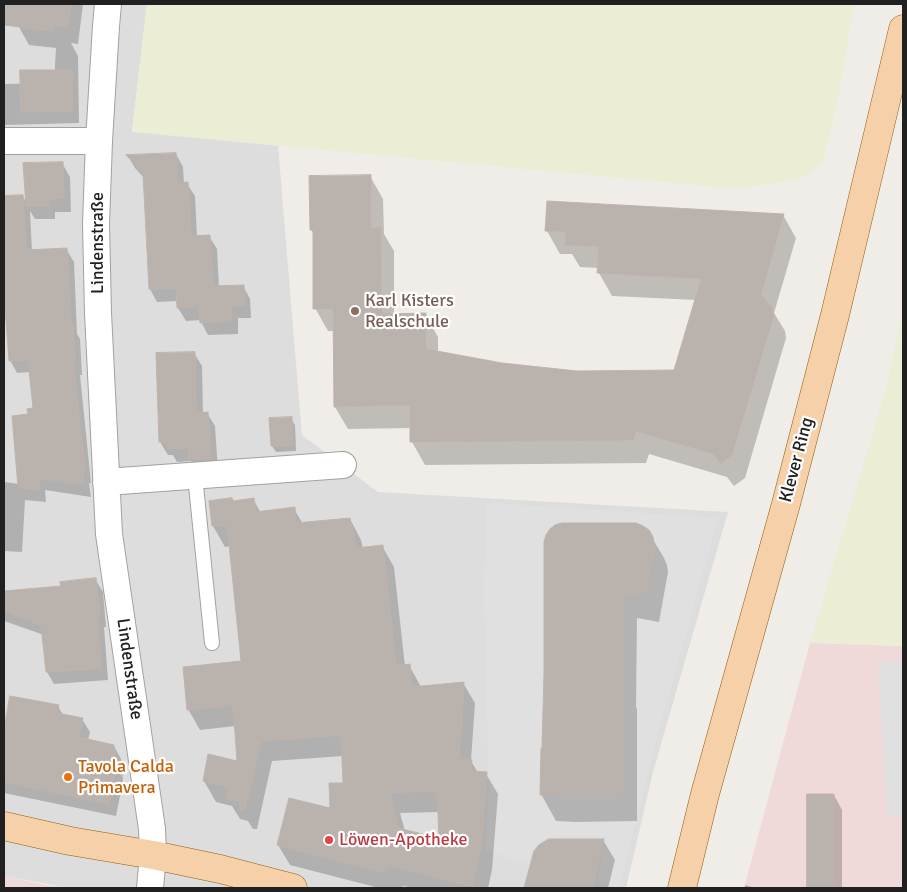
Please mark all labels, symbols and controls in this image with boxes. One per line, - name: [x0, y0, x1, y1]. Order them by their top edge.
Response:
- street label: Lindenstraße: [87, 192, 109, 294]
- place label: Karl Kisters Realschule: [365, 290, 454, 332]
- marker: Karl Kisters Realschule: [349, 305, 361, 317]
- street label: Klever Ring: [775, 415, 819, 505]
- street label: Lindenstraße: [111, 617, 147, 721]
- place label: Tavola Calda Primavera: [78, 756, 174, 799]
- marker: Tavola Calda Primavera: [62, 771, 74, 783]
- place label: Löwen-Apotheke: [339, 829, 468, 851]
- marker: Löwen-Apotheke: [323, 834, 335, 846]

